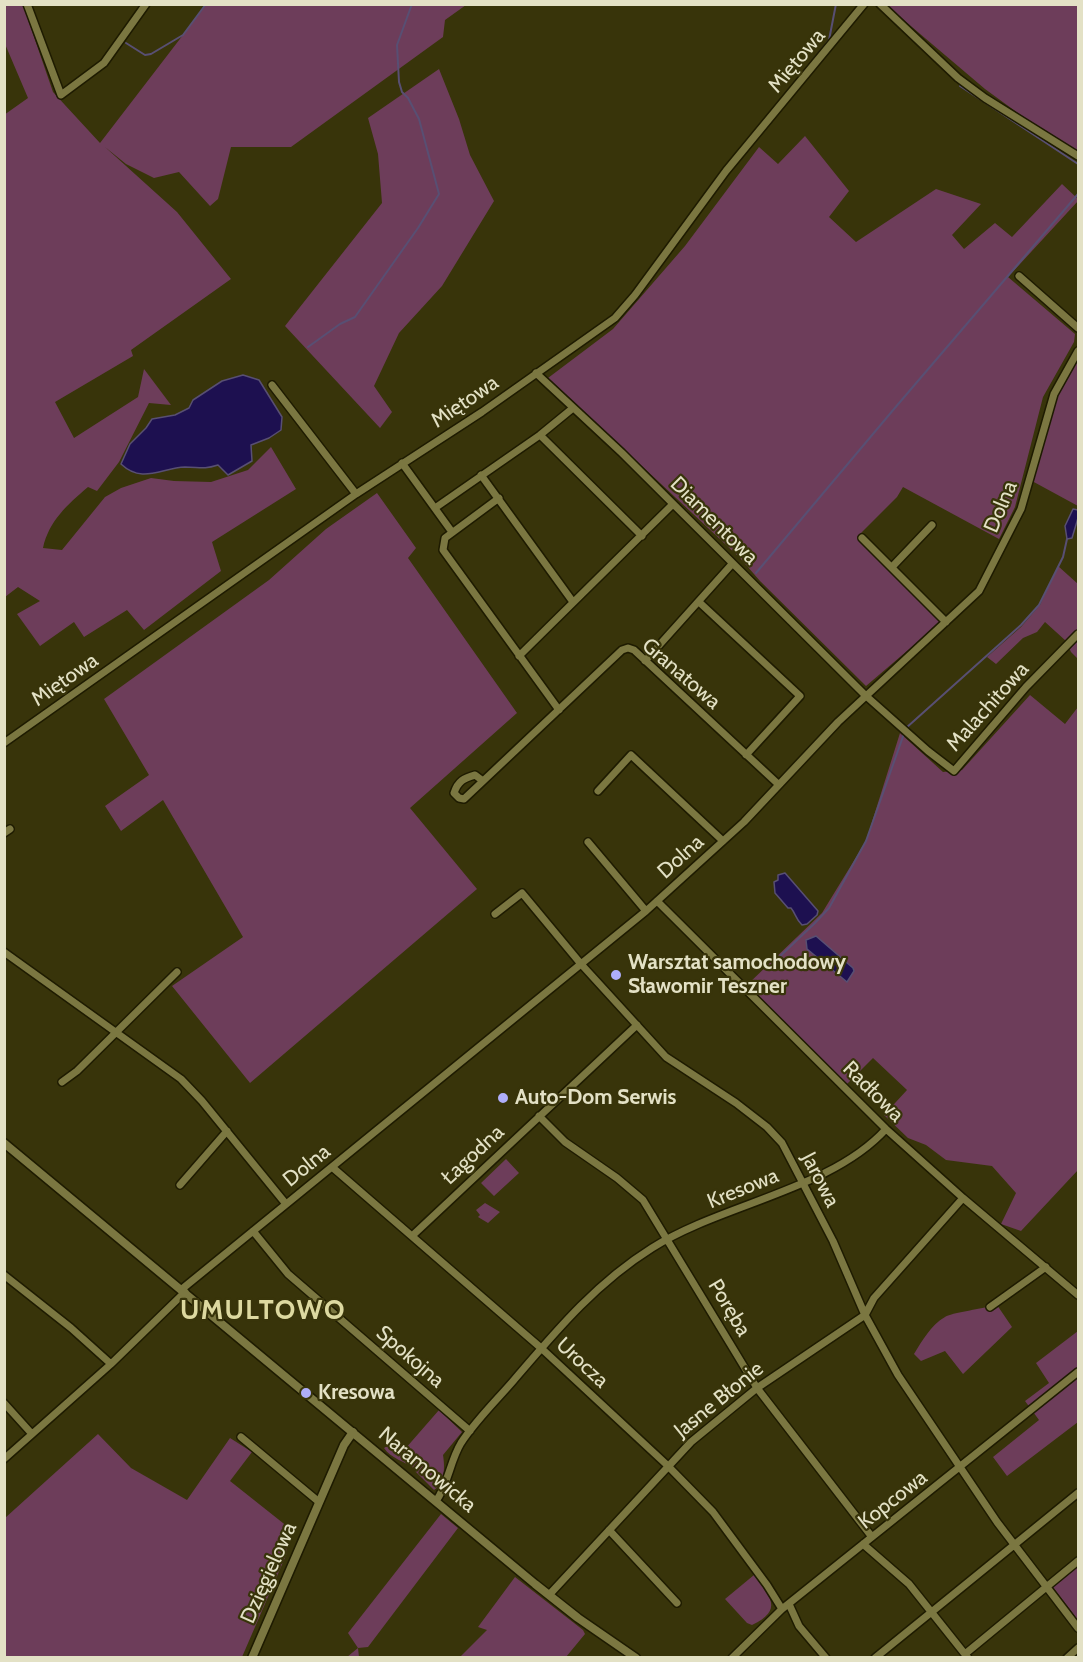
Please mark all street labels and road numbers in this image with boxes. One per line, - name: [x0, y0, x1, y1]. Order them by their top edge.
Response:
- street label: Miętowa: [763, 24, 831, 98]
- street label: Miętowa: [427, 370, 503, 434]
- street label: Diamentowa: [665, 472, 763, 570]
- street label: Dolna: [979, 477, 1023, 537]
- street label: Granatowa: [637, 633, 725, 715]
- street label: Miętowa: [27, 648, 103, 712]
- street label: Malachitowa: [941, 657, 1035, 757]
- street label: Dolna: [653, 830, 709, 884]
- street label: Radłowa: [837, 1056, 909, 1128]
- street label: Łagodna: [437, 1120, 509, 1190]
- street label: Dolna: [278, 1139, 336, 1193]
- street label: Jarowa: [796, 1148, 844, 1212]
- street label: Kresowa: [704, 1163, 782, 1215]
- street label: Poręba: [702, 1275, 756, 1341]
- street label: Spokojna: [371, 1321, 449, 1393]
- street label: Urocza: [551, 1333, 613, 1393]
- street label: Jasne Błonie: [669, 1357, 769, 1443]
- street label: Naramowicka: [373, 1422, 481, 1518]
- street label: Kopcowa: [854, 1465, 932, 1535]
- street label: Dzięgielowa: [236, 1519, 302, 1627]

